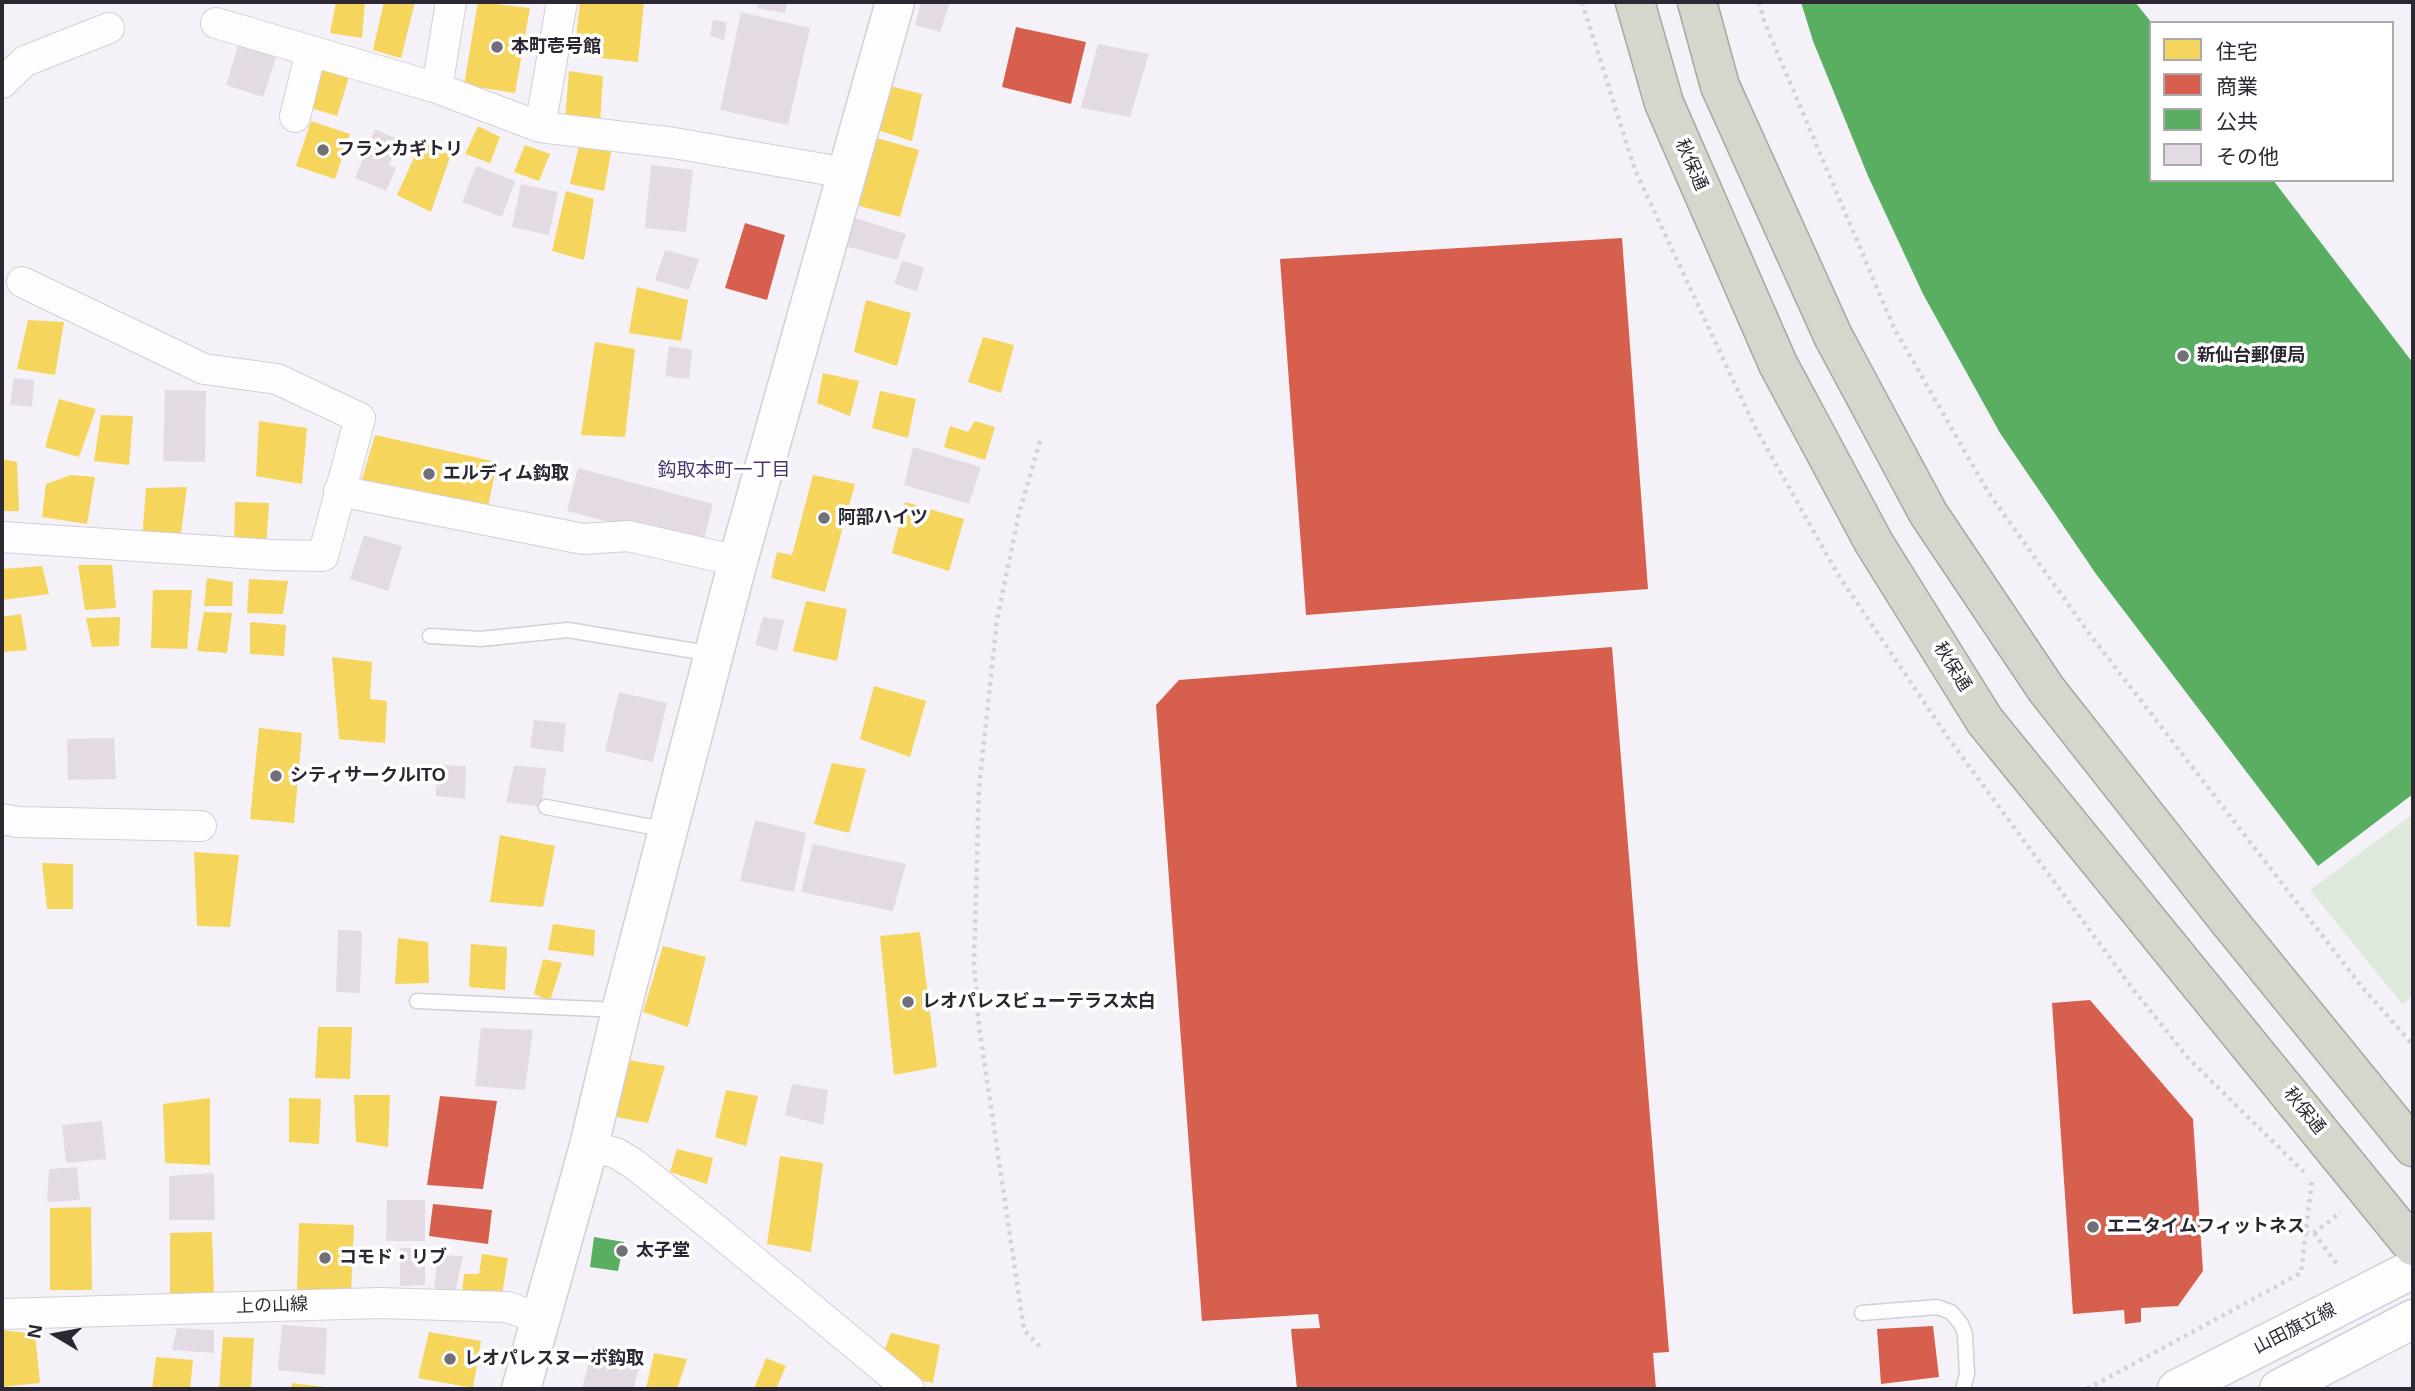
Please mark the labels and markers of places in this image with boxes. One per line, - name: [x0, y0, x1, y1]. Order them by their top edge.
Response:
- place label: 本町壱号館: [511, 36, 601, 58]
- marker: 本町壱号館: [489, 39, 505, 55]
- place label: フランカギトリ: [337, 139, 463, 161]
- marker: フランカギトリ: [315, 142, 331, 158]
- place label: 新仙台郵便局: [2197, 345, 2305, 367]
- marker: 新仙台郵便局: [2175, 348, 2191, 364]
- place label: エルディム鈎取: [443, 463, 569, 485]
- marker: エルディム鈎取: [421, 466, 437, 482]
- place label: 阿部ハイツ: [838, 507, 928, 529]
- marker: 阿部ハイツ: [816, 510, 832, 526]
- place label: シティサークルITO: [290, 765, 446, 787]
- marker: シティサークルITO: [268, 768, 284, 784]
- place label: レオパレスビューテラス太白: [922, 991, 1156, 1013]
- marker: レオパレスビューテラス太白: [900, 994, 916, 1010]
- place label: エニタイムフィットネス: [2107, 1216, 2305, 1238]
- marker: エニタイムフィットネス: [2085, 1219, 2101, 1235]
- place label: 太子堂: [636, 1240, 690, 1262]
- marker: 太子堂: [614, 1243, 630, 1259]
- place label: コモド・リブ: [339, 1247, 447, 1269]
- marker: コモド・リブ: [317, 1250, 333, 1266]
- place label: レオパレスヌーボ鈎取: [464, 1348, 644, 1370]
- marker: レオパレスヌーボ鈎取: [442, 1351, 458, 1367]

